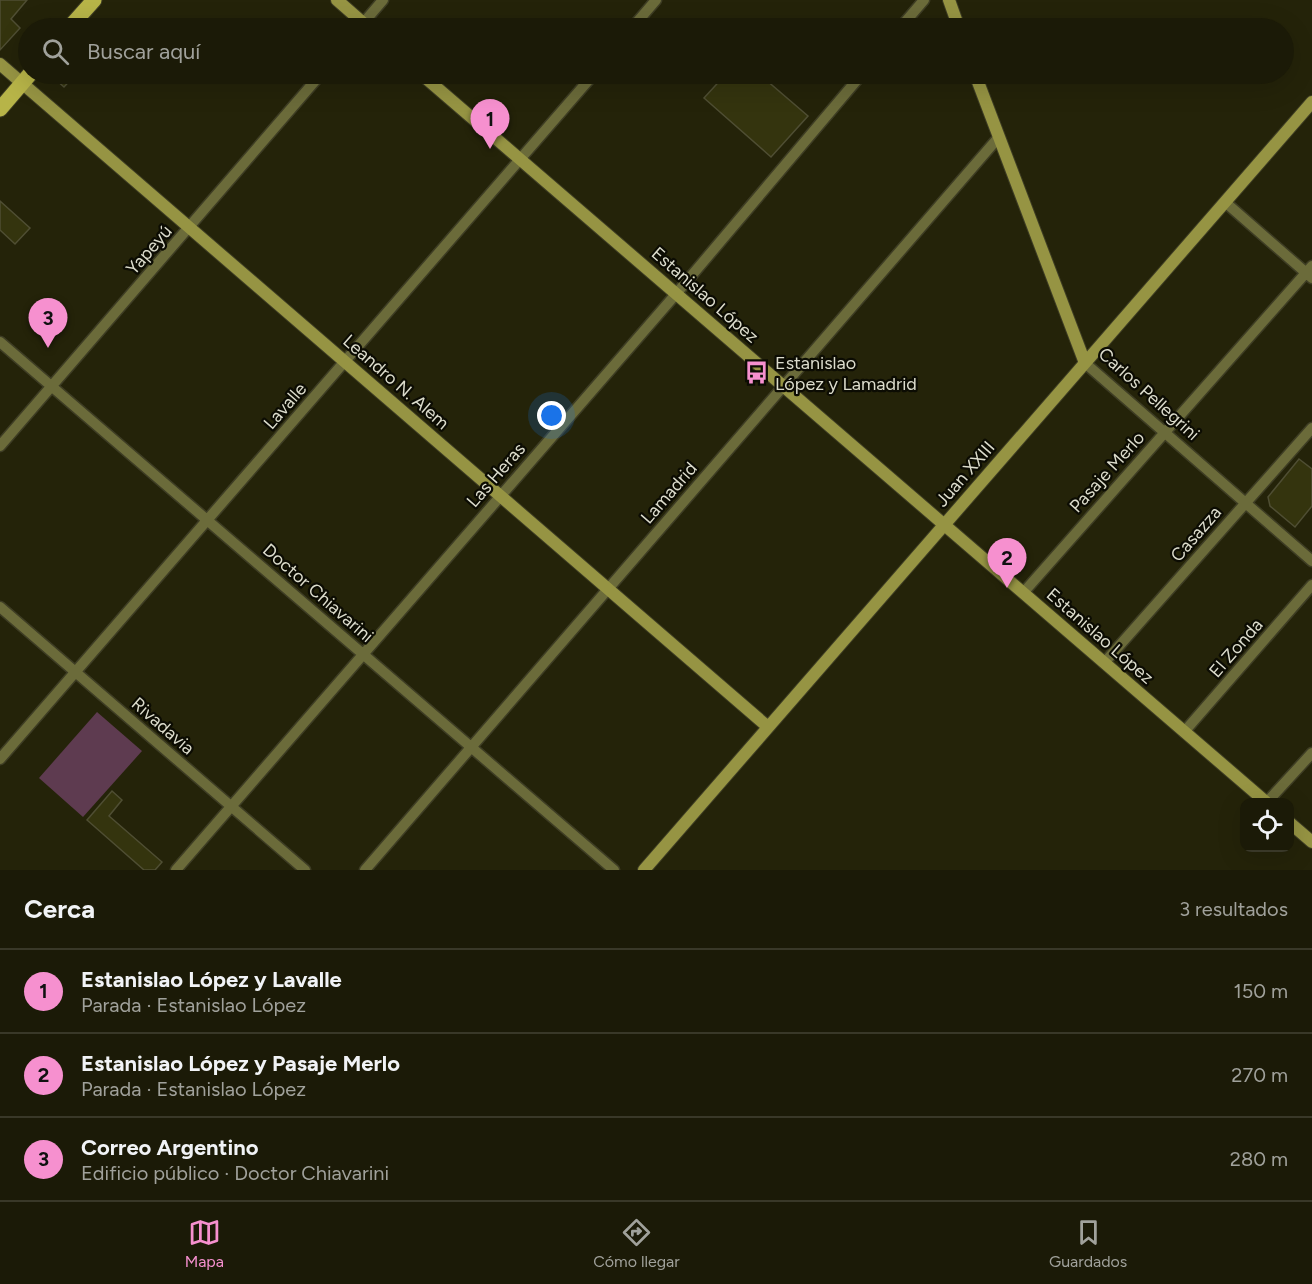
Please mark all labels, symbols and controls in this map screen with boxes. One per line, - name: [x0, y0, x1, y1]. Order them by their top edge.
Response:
- search box: [18, 18, 1294, 84]
- icon: search: [39, 35, 72, 68]
- text: Buscar aquí: [87, 38, 200, 65]
- pin: 1: [470, 100, 510, 149]
- street label: Yapeyú: [121, 221, 177, 279]
- street label: Estanislao López: [647, 243, 763, 348]
- pin: 3: [28, 298, 68, 348]
- street label: Leandro N. Alem: [338, 330, 454, 434]
- street label: Carlos Pellegrini: [1094, 343, 1204, 445]
- place label: Estanislao López y Lamadrid: [775, 352, 917, 395]
- bus stop icon: Estanislao López y Lamadrid: [744, 360, 770, 386]
- street label: Lavalle: [259, 378, 311, 434]
- your location: [537, 401, 566, 430]
- street label: Pasaje Merlo: [1065, 427, 1149, 517]
- street label: Juan XXIII: [931, 437, 999, 511]
- street label: Las Heras: [462, 438, 530, 512]
- street label: Lamadrid: [636, 458, 702, 528]
- street label: Casazza: [1166, 502, 1226, 566]
- pin: 2: [988, 538, 1026, 588]
- street label: Doctor Chiavarini: [258, 539, 378, 647]
- street label: Estanislao López: [1042, 584, 1158, 689]
- street label: El Zonda: [1204, 614, 1268, 682]
- street label: Rivadavia: [127, 693, 199, 759]
- map controls: [1240, 798, 1294, 852]
- button: locate: [1240, 798, 1294, 852]
- text: Cerca: [24, 893, 95, 925]
- text: 3 resultados: [1179, 897, 1288, 921]
- text: Estanislao López y Lavalle: [81, 966, 342, 993]
- text: 1: [39, 979, 48, 1003]
- text: 150 m: [1233, 979, 1288, 1003]
- text: Parada · Estanislao López: [81, 993, 306, 1017]
- text: Estanislao López y Pasaje Merlo: [81, 1050, 400, 1077]
- text: 2: [38, 1063, 49, 1087]
- text: 270 m: [1231, 1063, 1288, 1087]
- text: Parada · Estanislao López: [81, 1077, 306, 1101]
- text: Correo Argentino: [81, 1134, 258, 1161]
- text: 3: [38, 1147, 49, 1171]
- text: 280 m: [1230, 1147, 1288, 1171]
- text: Edificio público · Doctor Chiavarini: [81, 1161, 389, 1185]
- tab: Mapa: [185, 1216, 224, 1271]
- tab: Cómo llegar: [593, 1216, 680, 1271]
- tab: Guardados: [1049, 1216, 1127, 1271]

